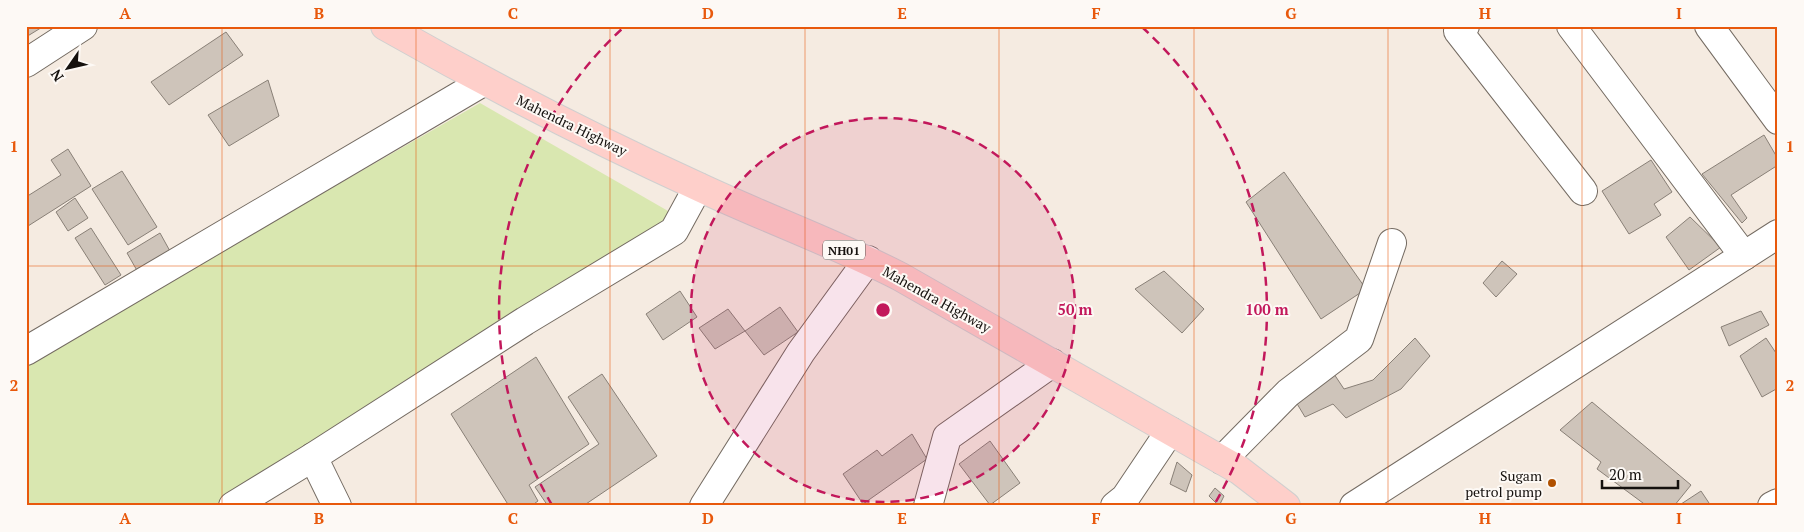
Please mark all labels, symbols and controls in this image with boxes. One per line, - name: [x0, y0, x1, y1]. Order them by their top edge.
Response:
- text: A: [119, 2, 131, 24]
- text: B: [314, 2, 324, 24]
- text: C: [508, 2, 518, 24]
- text: D: [702, 2, 714, 24]
- text: E: [897, 2, 907, 24]
- text: F: [1091, 2, 1101, 24]
- text: G: [1285, 2, 1297, 24]
- text: H: [1479, 2, 1491, 24]
- text: I: [1676, 2, 1682, 24]
- north arrow: [42, 42, 92, 92]
- text: N: [46, 66, 68, 85]
- street label: Mahendra Highway: [514, 90, 631, 160]
- text: 1: [9, 135, 19, 157]
- text: 1: [1785, 135, 1795, 157]
- road number: NH01: [823, 240, 865, 260]
- street label: Mahendra Highway: [880, 261, 995, 337]
- text: 50 m: [1058, 299, 1093, 319]
- text: 100 m: [1245, 299, 1289, 319]
- centre of rings: [874, 301, 892, 319]
- text: 2: [9, 374, 19, 396]
- text: 2: [1785, 374, 1795, 396]
- scale bar: [1602, 457, 1678, 489]
- text: 20 m: [1609, 464, 1642, 484]
- place label: Sugam petrol pump: [1465, 466, 1542, 501]
- marker: Sugam petrol pump: [1546, 477, 1558, 489]
- text: A: [119, 507, 131, 529]
- text: B: [314, 507, 324, 529]
- text: C: [508, 507, 518, 529]
- text: D: [702, 507, 714, 529]
- text: E: [897, 507, 907, 529]
- text: F: [1091, 507, 1101, 529]
- text: G: [1285, 507, 1297, 529]
- text: H: [1479, 507, 1491, 529]
- text: I: [1676, 507, 1682, 529]

